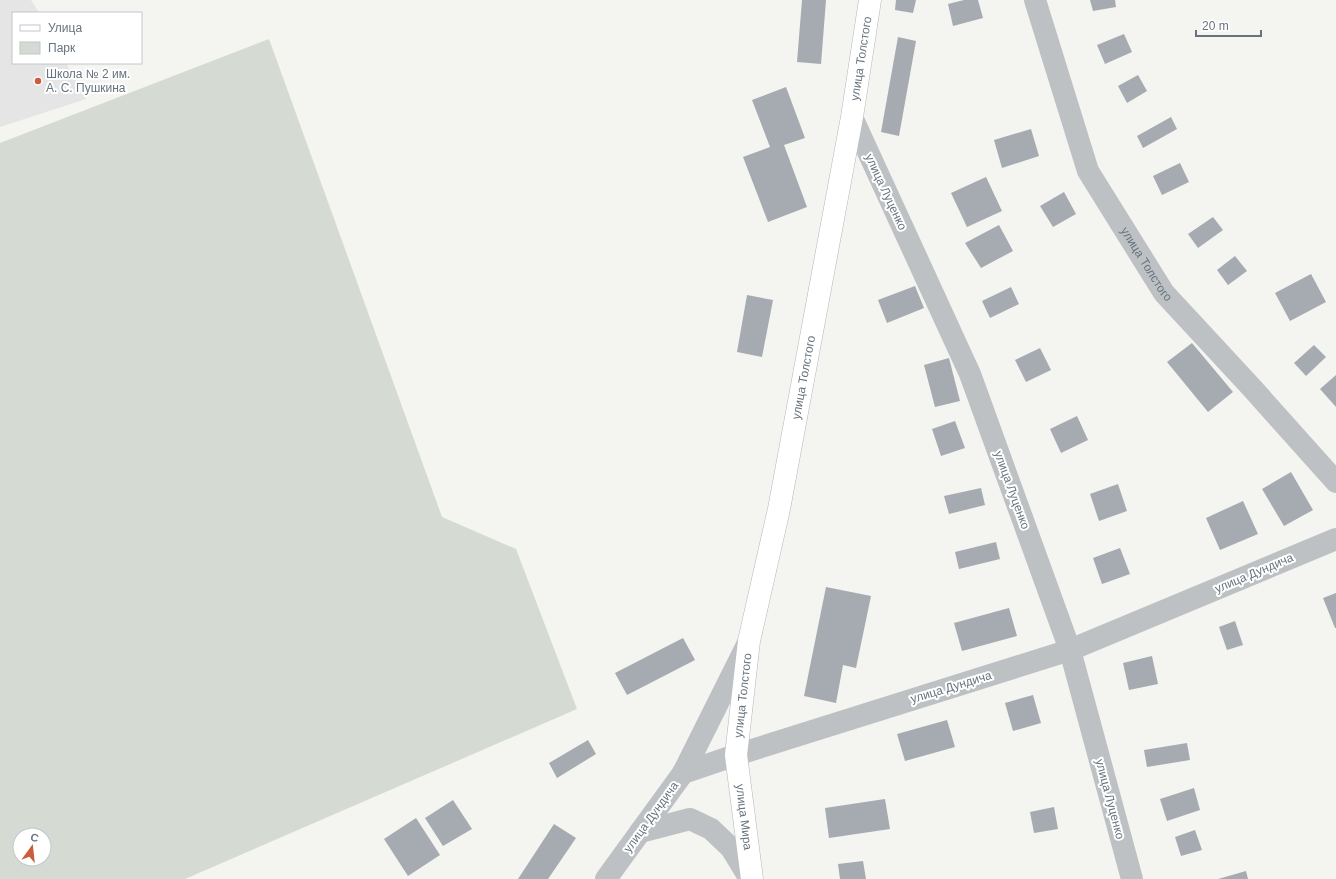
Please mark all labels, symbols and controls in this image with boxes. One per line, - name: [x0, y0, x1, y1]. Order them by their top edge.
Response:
- legend: [12, 12, 142, 64]
- scale bar: [1196, 12, 1261, 38]
- street label: улица Толстого: [848, 15, 874, 102]
- text: 20 m: [1202, 19, 1229, 33]
- text: Улица: [48, 21, 82, 35]
- text: Парк: [48, 41, 76, 55]
- place label: Школа № 2 им. А. С. Пушкина: [46, 67, 130, 95]
- marker: Школа № 2 им. А. С. Пушкина: [33, 76, 43, 86]
- street label: улица Луценко: [862, 152, 910, 233]
- street label: улица Толстого: [1118, 225, 1175, 304]
- street label: улица Толстого: [789, 334, 818, 421]
- street label: улица Луценко: [991, 449, 1033, 531]
- street label: улица Дундича: [1213, 550, 1296, 596]
- street label: улица Толстого: [731, 652, 755, 738]
- street label: улица Дундича: [909, 668, 994, 706]
- street label: улица Луценко: [1093, 757, 1128, 841]
- street label: улица Дундича: [621, 779, 682, 855]
- street label: улица Мира: [733, 783, 755, 851]
- north arrow: [12, 827, 52, 867]
- text: С: [29, 831, 40, 844]

